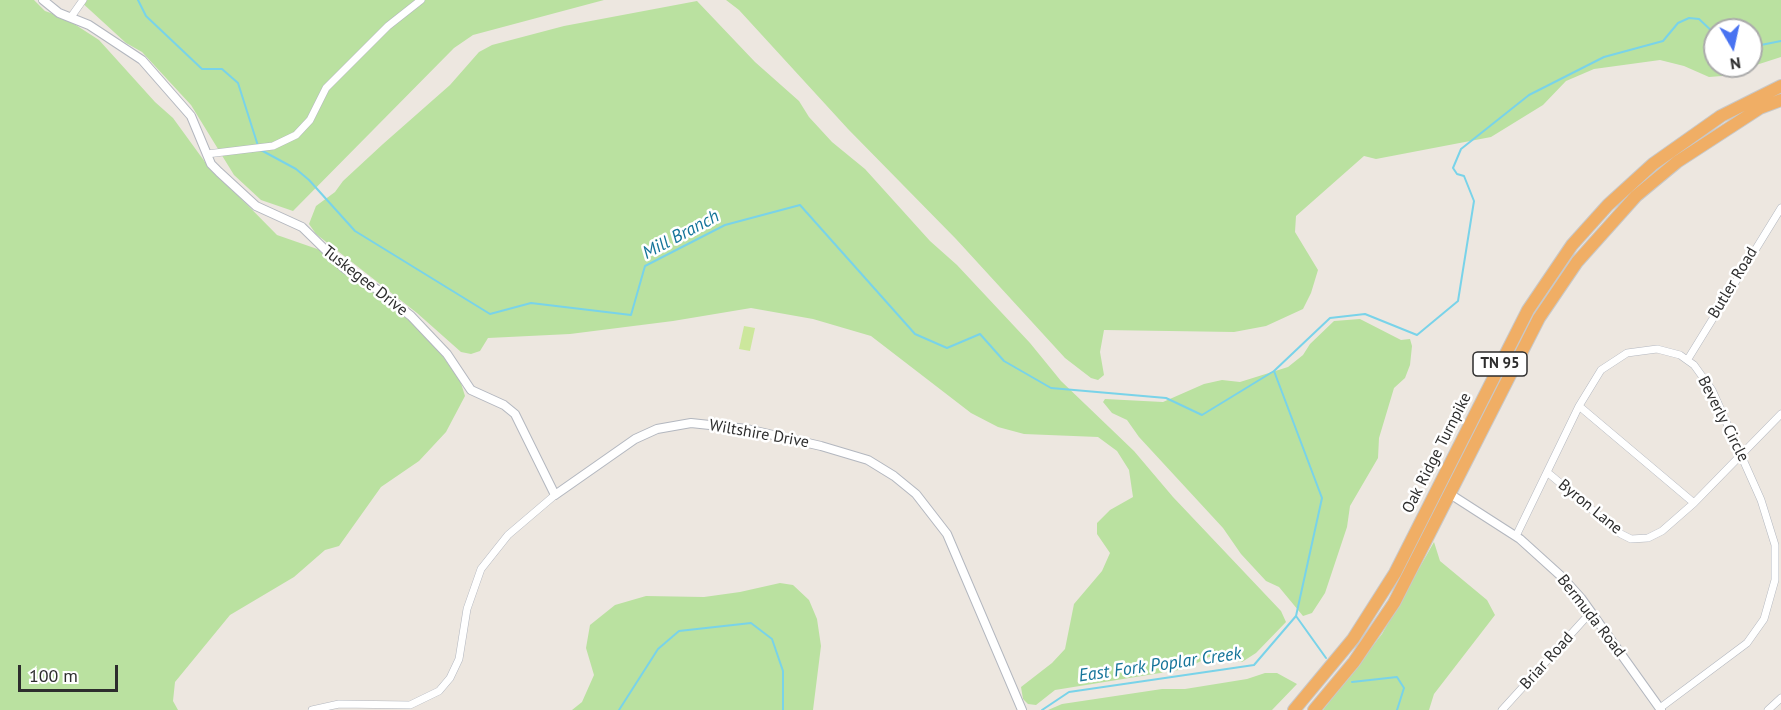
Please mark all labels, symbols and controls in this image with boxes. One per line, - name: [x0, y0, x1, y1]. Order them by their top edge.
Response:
- north arrow: [1703, 18, 1763, 78]
- text: N: [1729, 53, 1742, 75]
- water label: Mill Branch: [639, 206, 723, 264]
- street label: Tuskegee Drive: [319, 242, 411, 320]
- street label: Butler Road: [1704, 244, 1762, 322]
- road number: TN 95: [1473, 352, 1527, 376]
- street label: Beverly Circle: [1693, 373, 1753, 465]
- street label: Oak Ridge Turnpike: [1398, 389, 1476, 517]
- street label: Wiltshire Drive: [708, 416, 810, 452]
- street label: Byron Lane: [1554, 475, 1626, 539]
- street label: Bermuda Road: [1553, 571, 1629, 661]
- street label: Briar Road: [1516, 628, 1578, 694]
- water label: East Fork Poplar Creek: [1077, 643, 1243, 687]
- scale bar: [21, 653, 122, 691]
- text: 100 m: [29, 664, 78, 687]

